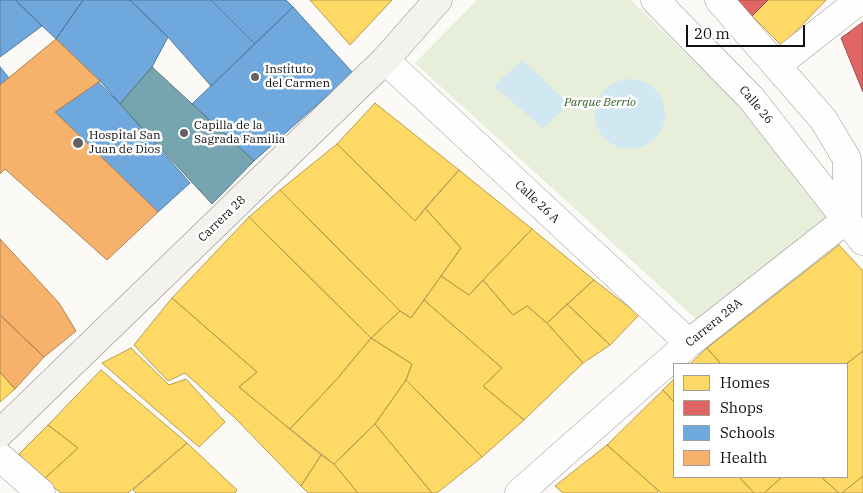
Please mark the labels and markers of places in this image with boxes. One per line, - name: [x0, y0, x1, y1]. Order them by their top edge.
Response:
- place label: Instituto del Carmen: [265, 63, 330, 91]
- marker: Instituto del Carmen: [249, 71, 261, 83]
- place label: Capilla de la Sagrada Familia: [194, 119, 285, 147]
- marker: Capilla de la Sagrada Familia: [178, 127, 190, 139]
- place label: Hospital San Juan de Dios: [89, 129, 161, 157]
- marker: Hospital San Juan de Dios: [71, 136, 85, 150]

